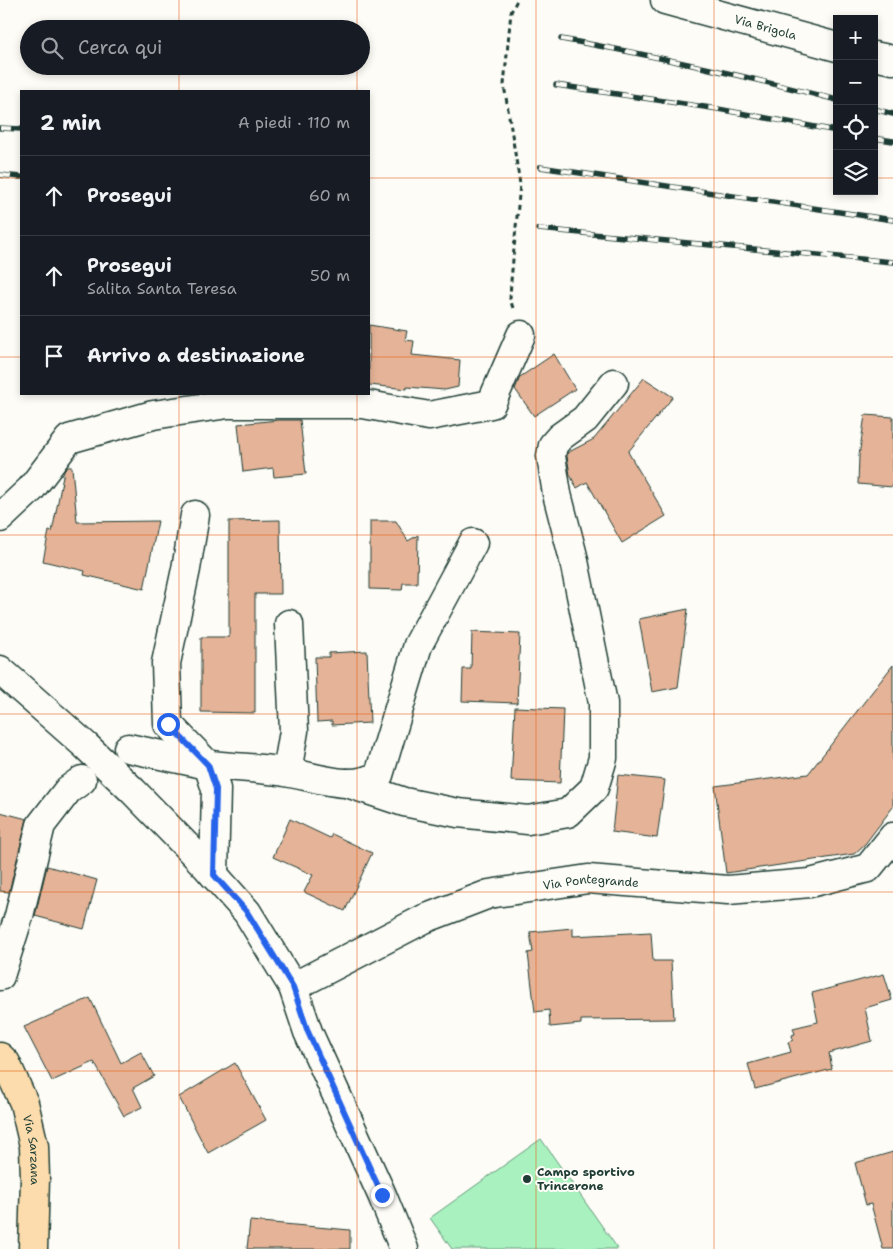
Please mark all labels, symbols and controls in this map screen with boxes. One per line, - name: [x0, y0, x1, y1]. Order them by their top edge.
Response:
- street label: Via Brigola: [732, 11, 799, 44]
- map controls: [833, 15, 878, 195]
- button: +: [833, 15, 878, 60]
- search box: [20, 20, 370, 75]
- icon: search: [38, 34, 66, 62]
- text: Cerca qui: [78, 35, 162, 60]
- button: −: [833, 60, 878, 105]
- button: locate: [833, 105, 878, 150]
- text: 2 min: [40, 109, 101, 137]
- text: A piedi · 110 m: [238, 112, 350, 133]
- button: layers: [833, 150, 878, 195]
- icon: ahead: [40, 182, 68, 210]
- text: Prosegui: [87, 183, 172, 208]
- text: 60 m: [309, 185, 350, 206]
- text: Prosegui: [87, 253, 172, 278]
- icon: ahead: [40, 262, 68, 290]
- text: 50 m: [310, 265, 350, 286]
- text: Salita Santa Teresa: [87, 278, 237, 299]
- icon: arrive: [40, 342, 68, 370]
- text: Arrivo a destinazione: [87, 343, 305, 368]
- route start: [157, 713, 180, 736]
- street label: Via Pontegrande: [542, 871, 640, 894]
- street label: Via Sarzana: [19, 1113, 43, 1186]
- place label: Campo sportivo Trincerone: [537, 1164, 635, 1194]
- marker: Campo sportivo Trincerone: [521, 1173, 533, 1185]
- route end: [371, 1184, 394, 1207]

